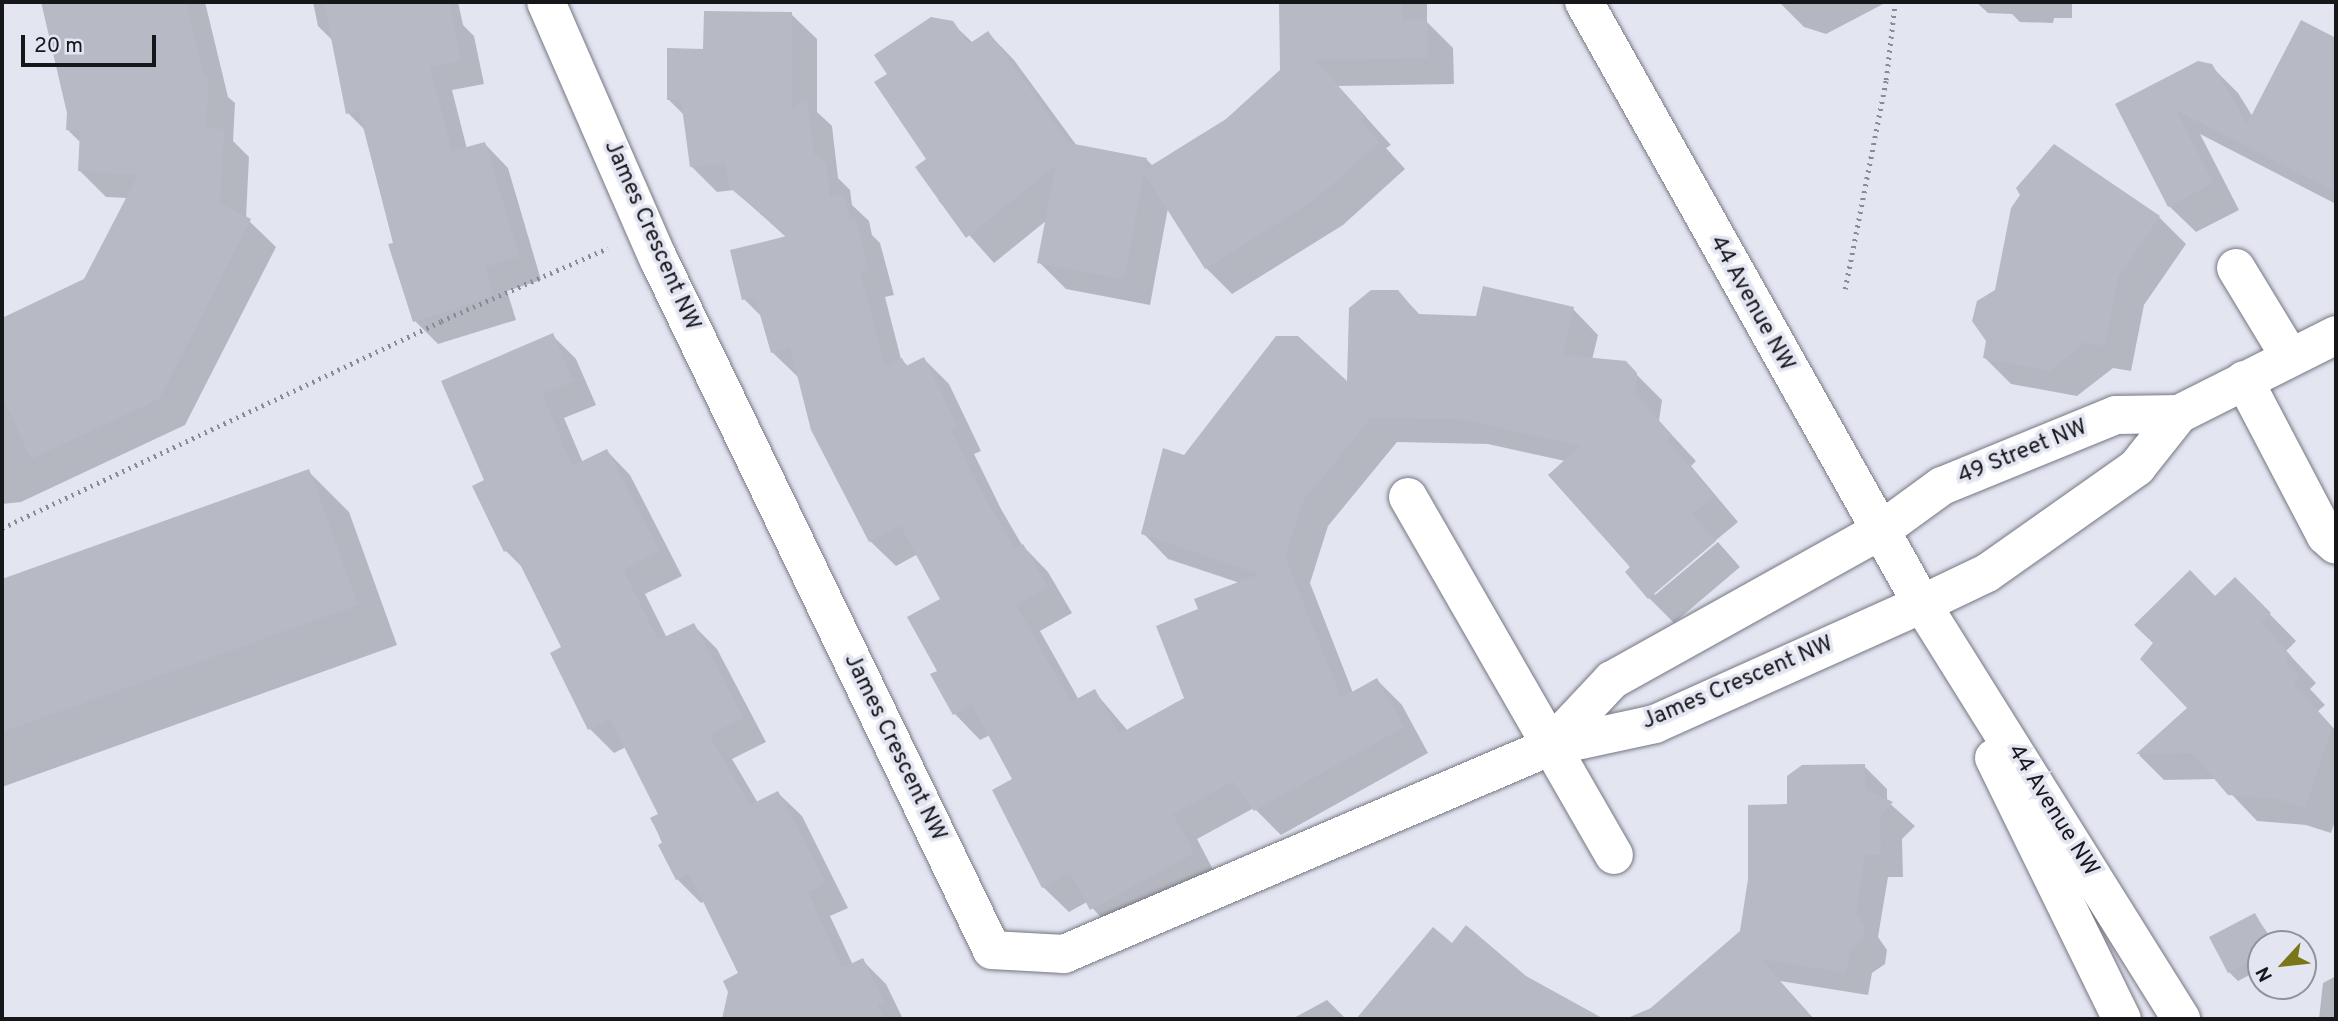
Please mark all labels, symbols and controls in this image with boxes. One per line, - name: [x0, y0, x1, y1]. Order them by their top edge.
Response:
- scale bar: [24, 21, 159, 65]
- text: 20 m: [34, 33, 83, 60]
- street label: James Crescent NW: [597, 137, 705, 335]
- street label: 44 Avenue NW: [1702, 231, 1800, 377]
- street label: 49 Street NW: [1954, 415, 2092, 491]
- street label: James Crescent NW: [1638, 631, 1838, 737]
- street label: James Crescent NW: [837, 650, 951, 846]
- street label: 44 Avenue NW: [2000, 739, 2104, 883]
- north arrow: [2247, 930, 2317, 1000]
- text: N: [2251, 962, 2279, 985]

